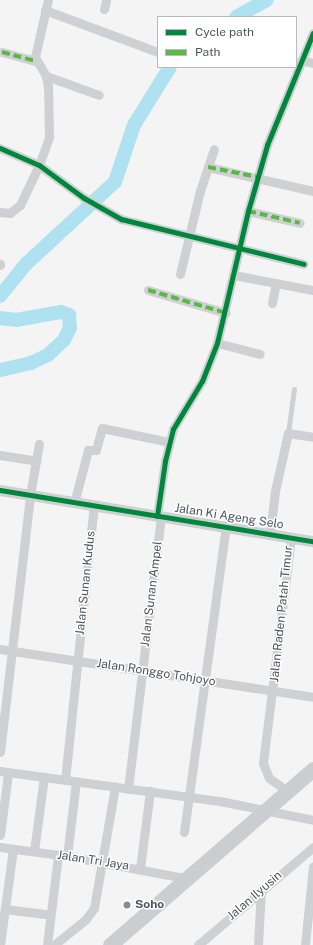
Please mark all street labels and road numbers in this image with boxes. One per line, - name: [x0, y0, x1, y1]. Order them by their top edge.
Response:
- street label: Jalan Ki Ageng Selo: [174, 501, 284, 533]
- street label: Jalan Sunan Kudus: [73, 530, 99, 636]
- street label: Jalan Sunan Ampel: [138, 540, 166, 648]
- street label: Jalan Raden Patah Timur: [268, 545, 296, 683]
- street label: Jalan Ronggo Tohjoyo: [96, 656, 216, 690]
- street label: Jalan Tri Jaya: [56, 848, 130, 874]
- street label: Jalan Ilyusin: [225, 868, 285, 924]

